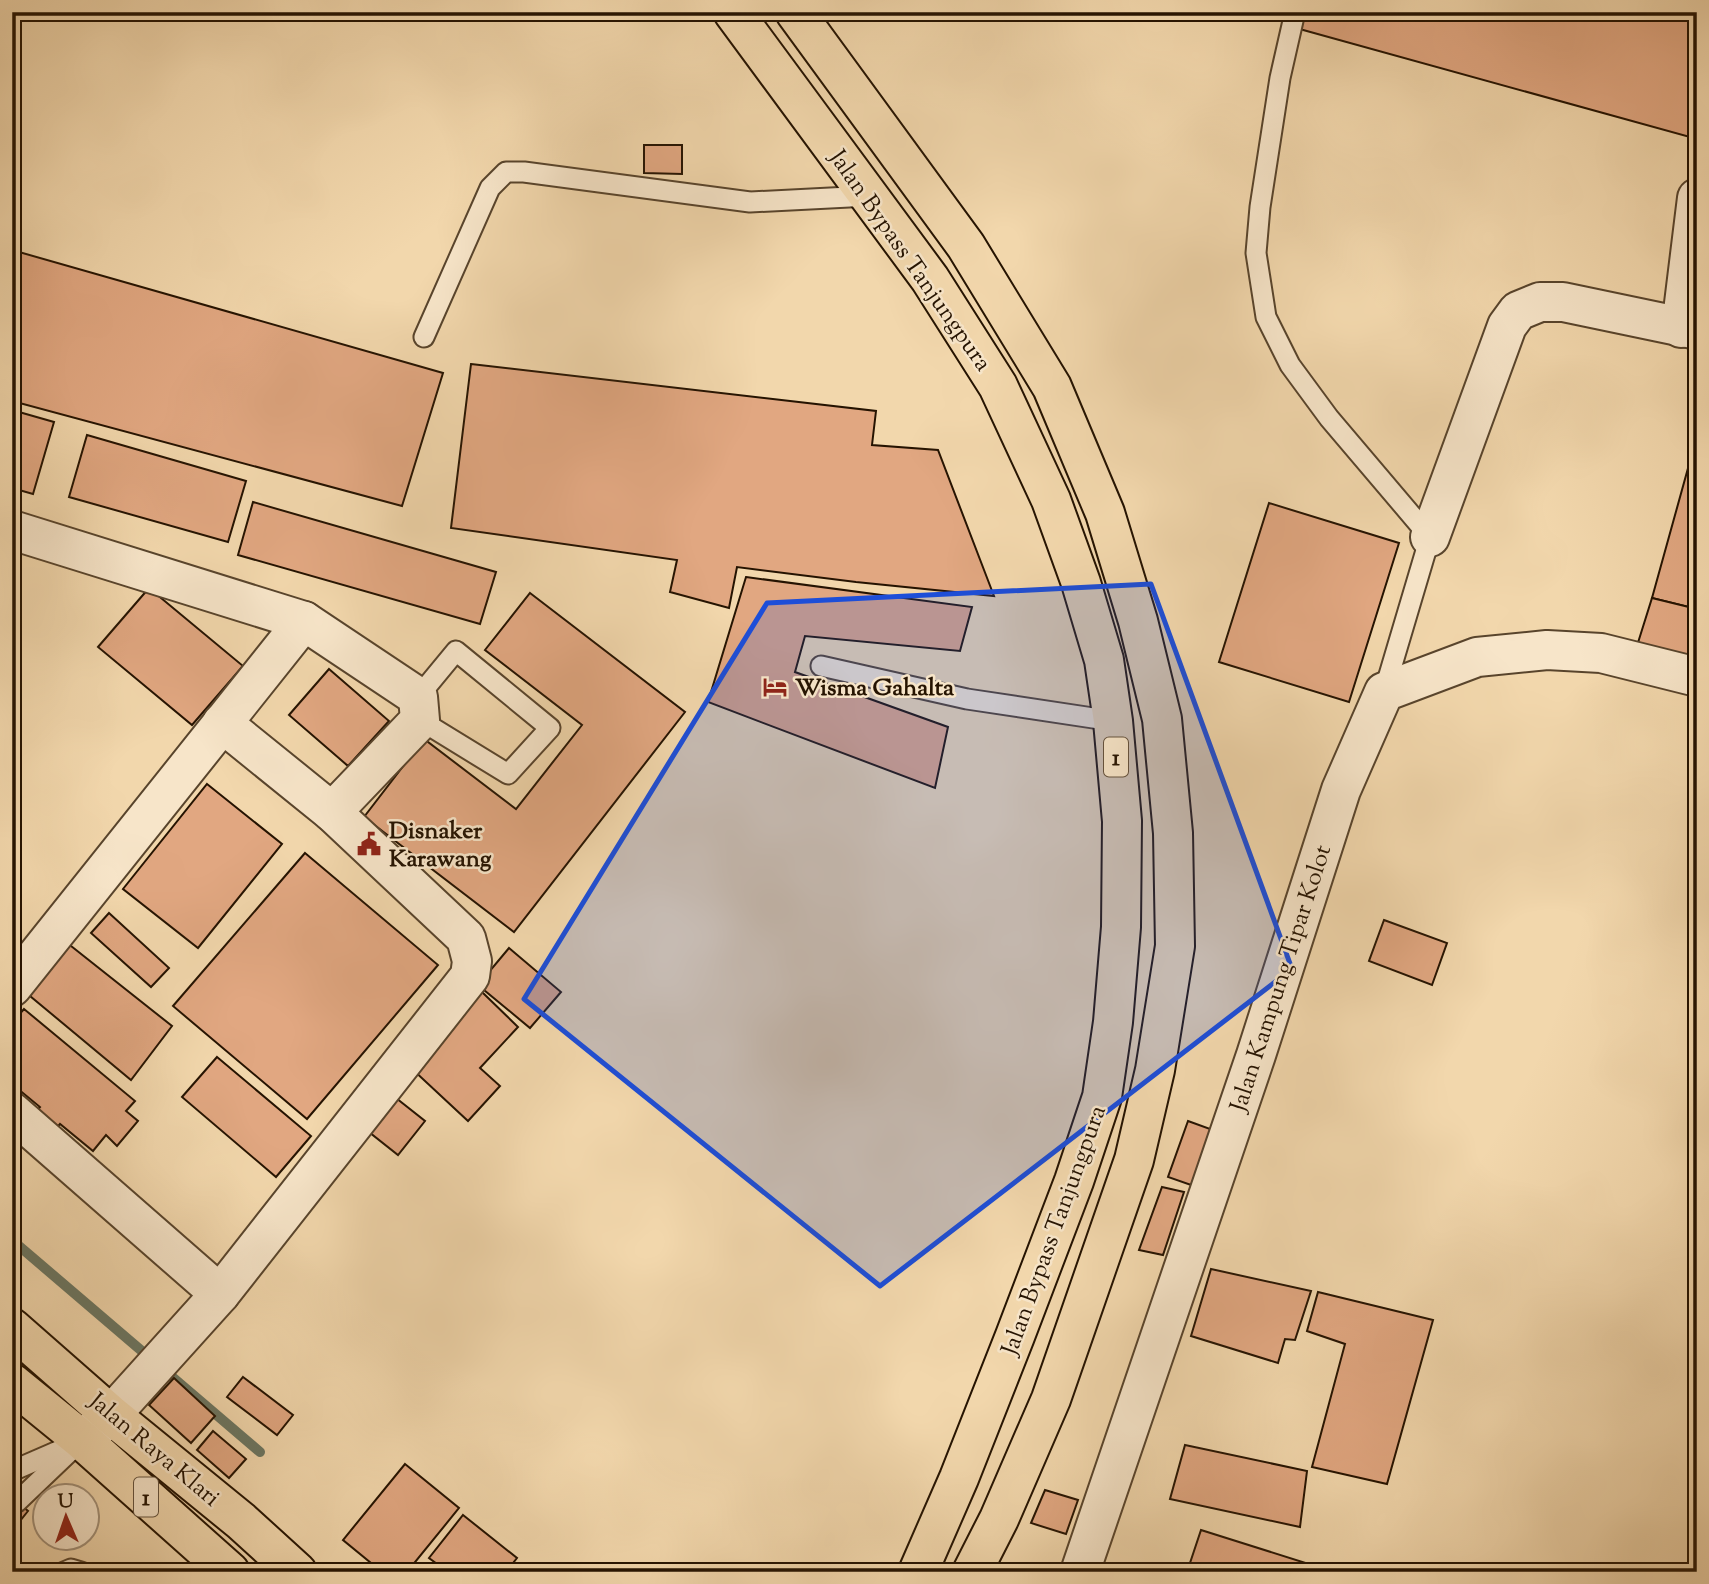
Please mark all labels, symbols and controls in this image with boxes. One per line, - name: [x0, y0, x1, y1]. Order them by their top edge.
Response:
- street label: Jalan Bypass Tanjungpura: [819, 142, 999, 379]
- place label: Wisma Gahalta: [795, 672, 955, 706]
- hotel icon: Wisma Gahalta: [761, 673, 789, 701]
- road number: 1: [1104, 737, 1128, 776]
- place label: Disnaker Karawang: [389, 815, 492, 877]
- public building icon: Disnaker Karawang: [355, 830, 383, 858]
- street label: Jalan Kampung Tipar Kolot: [1222, 841, 1341, 1118]
- street label: Jalan Bypass Tanjungpura: [993, 1101, 1116, 1362]
- street label: Jalan Raya Klari: [79, 1384, 227, 1516]
- road number: 1: [134, 1478, 158, 1516]
- north arrow: [32, 1482, 102, 1552]
- text: U: [57, 1489, 74, 1516]

